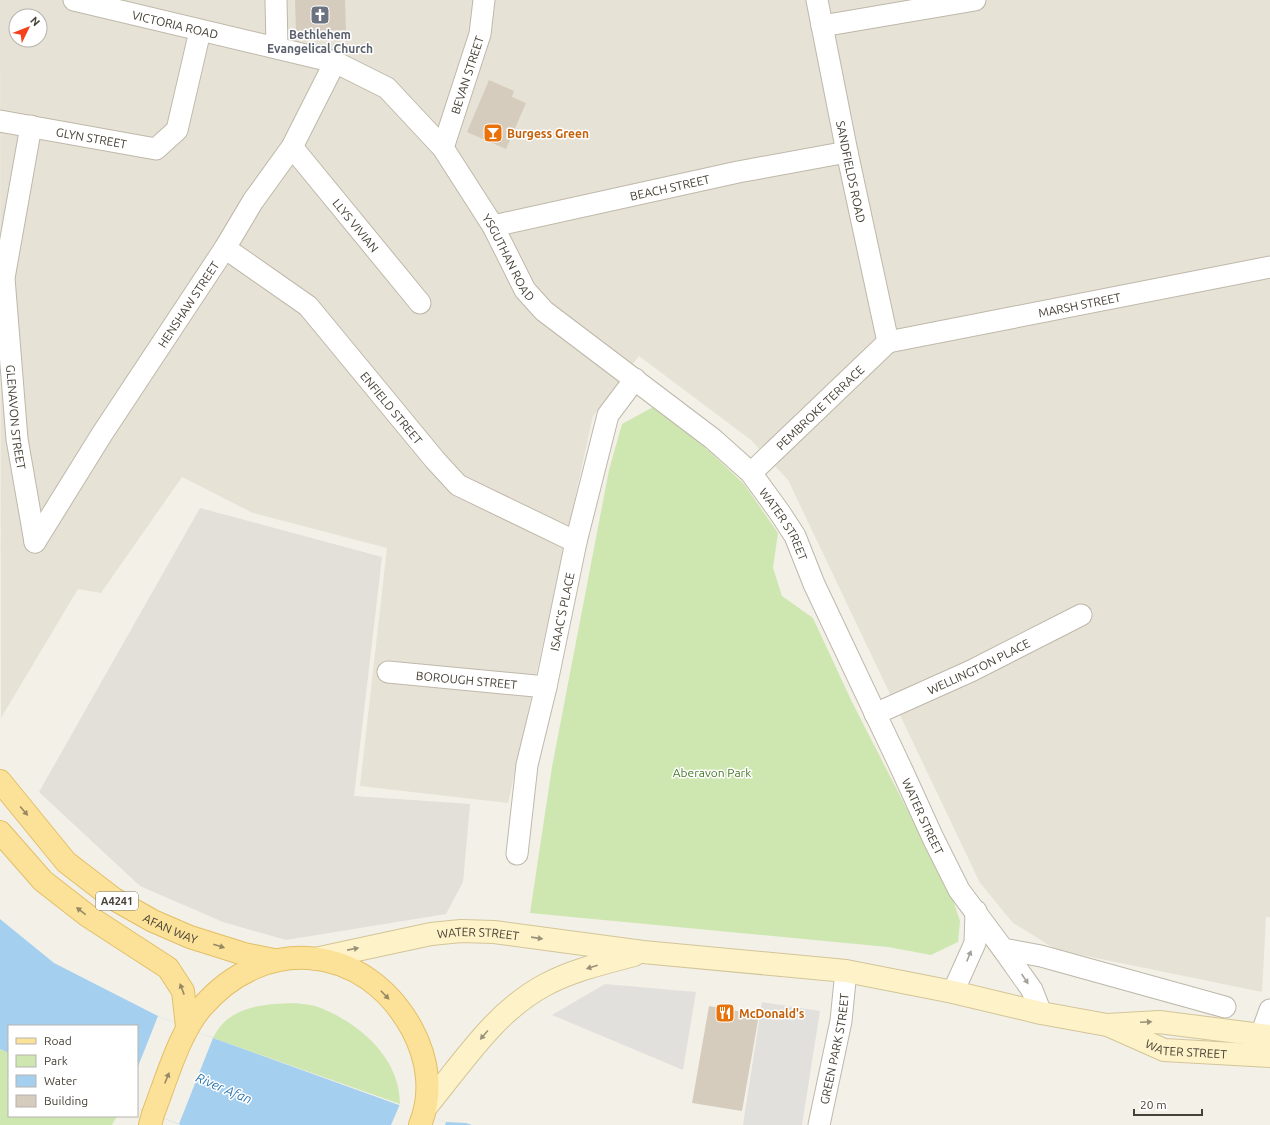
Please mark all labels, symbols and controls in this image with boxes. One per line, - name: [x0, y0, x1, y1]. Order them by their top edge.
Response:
- church icon: Bethlehem Evangelical Church: [309, 4, 331, 26]
- north arrow: [8, 8, 48, 48]
- street label: VICTORIA ROAD: [131, 8, 220, 41]
- text: N: [28, 14, 43, 28]
- place label: Bethlehem Evangelical Church: [267, 28, 373, 55]
- street label: BEVAN STREET: [448, 34, 486, 115]
- street label: SANDFIELDS ROAD: [834, 119, 869, 224]
- bar icon: Burgess Green: [482, 122, 504, 144]
- street label: GLYN STREET: [55, 125, 128, 150]
- place label: Burgess Green: [507, 127, 589, 140]
- street label: BEACH STREET: [629, 172, 711, 202]
- street label: LLYS VIVIAN: [330, 196, 382, 254]
- street label: YSGUTHAN ROAD: [480, 211, 538, 303]
- street label: HENSHAW STREET: [155, 258, 221, 349]
- street label: MARSH STREET: [1037, 290, 1122, 319]
- street label: PEMBROKE TERRACE: [773, 362, 866, 452]
- street label: GLENAVON STREET: [5, 364, 29, 471]
- street label: ENFIELD STREET: [358, 369, 425, 446]
- street label: WATER STREET: [757, 485, 810, 562]
- street label: ISAAC'S PLACE: [547, 571, 576, 652]
- street label: WELLINGTON PLACE: [925, 636, 1032, 696]
- street label: BOROUGH STREET: [415, 668, 518, 691]
- park label: Aberavon Park: [673, 766, 751, 779]
- street label: WATER STREET: [900, 776, 947, 857]
- one-way arrow: [19, 806, 28, 817]
- road number: A4241: [96, 892, 138, 910]
- one-way arrow: [75, 906, 86, 915]
- street label: AFAN WAY: [141, 911, 199, 946]
- street label: WATER STREET: [436, 924, 520, 942]
- one-way arrow: [531, 935, 543, 941]
- one-way arrow: [213, 944, 225, 950]
- one-way arrow: [347, 946, 359, 952]
- one-way arrow: [967, 950, 973, 962]
- one-way arrow: [586, 964, 598, 970]
- one-way arrow: [1021, 974, 1029, 984]
- one-way arrow: [178, 983, 184, 995]
- one-way arrow: [381, 990, 390, 1000]
- street label: GREEN PARK STREET: [817, 992, 850, 1105]
- restaurant icon: McDonald's: [714, 1002, 736, 1024]
- place label: McDonald's: [739, 1007, 805, 1020]
- one-way arrow: [1140, 1019, 1152, 1026]
- legend: [8, 1025, 138, 1117]
- one-way arrow: [480, 1030, 489, 1041]
- text: Road: [44, 1034, 72, 1047]
- street label: WATER STREET: [1144, 1036, 1228, 1060]
- text: Park: [44, 1054, 68, 1067]
- water label: River Afan: [194, 1070, 254, 1107]
- one-way arrow: [165, 1071, 171, 1083]
- text: Water: [44, 1074, 77, 1087]
- scale bar: [1134, 1091, 1202, 1117]
- text: Building: [44, 1094, 88, 1107]
- text: 20 m: [1140, 1098, 1167, 1111]

